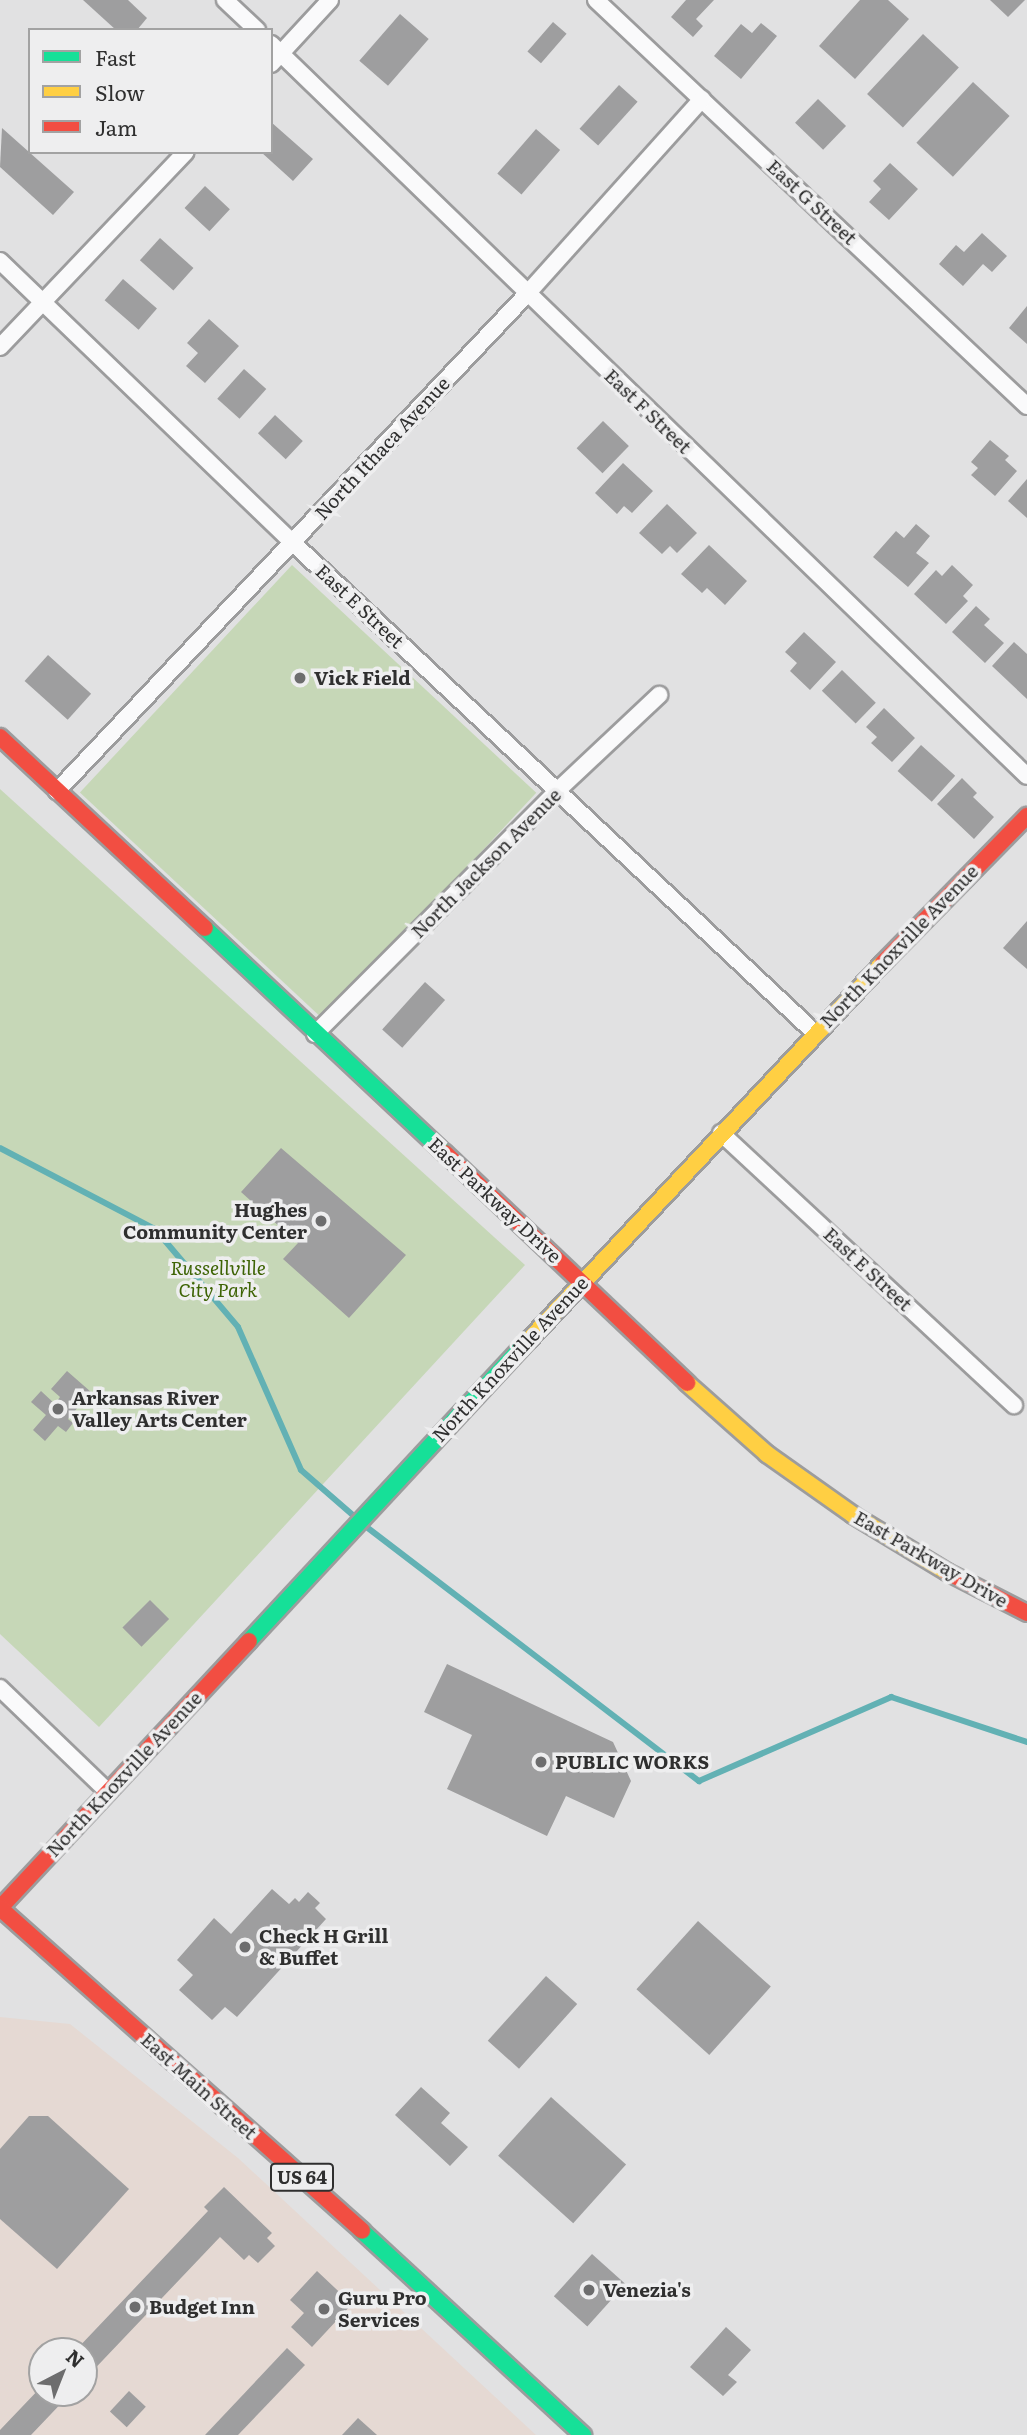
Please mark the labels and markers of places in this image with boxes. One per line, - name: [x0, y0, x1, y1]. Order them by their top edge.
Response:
- place label: Vick Field: [314, 667, 411, 689]
- marker: Vick Field: [292, 670, 308, 686]
- place label: Hughes Community Center: [123, 1199, 307, 1243]
- marker: Hughes Community Center: [313, 1213, 329, 1229]
- place label: Arkansas River Valley Arts Center: [72, 1387, 247, 1431]
- marker: Arkansas River Valley Arts Center: [50, 1401, 66, 1417]
- place label: PUBLIC WORKS: [555, 1751, 709, 1773]
- marker: PUBLIC WORKS: [533, 1754, 549, 1770]
- place label: Check H Grill & Buffet: [259, 1925, 388, 1969]
- marker: Check H Grill & Buffet: [237, 1939, 253, 1955]
- place label: Venezia's: [603, 2279, 691, 2301]
- marker: Venezia's: [581, 2282, 597, 2298]
- place label: Guru Pro Services: [338, 2287, 427, 2331]
- place label: Budget Inn: [149, 2296, 255, 2318]
- marker: Budget Inn: [127, 2299, 143, 2315]
- marker: Guru Pro Services: [316, 2301, 332, 2317]

